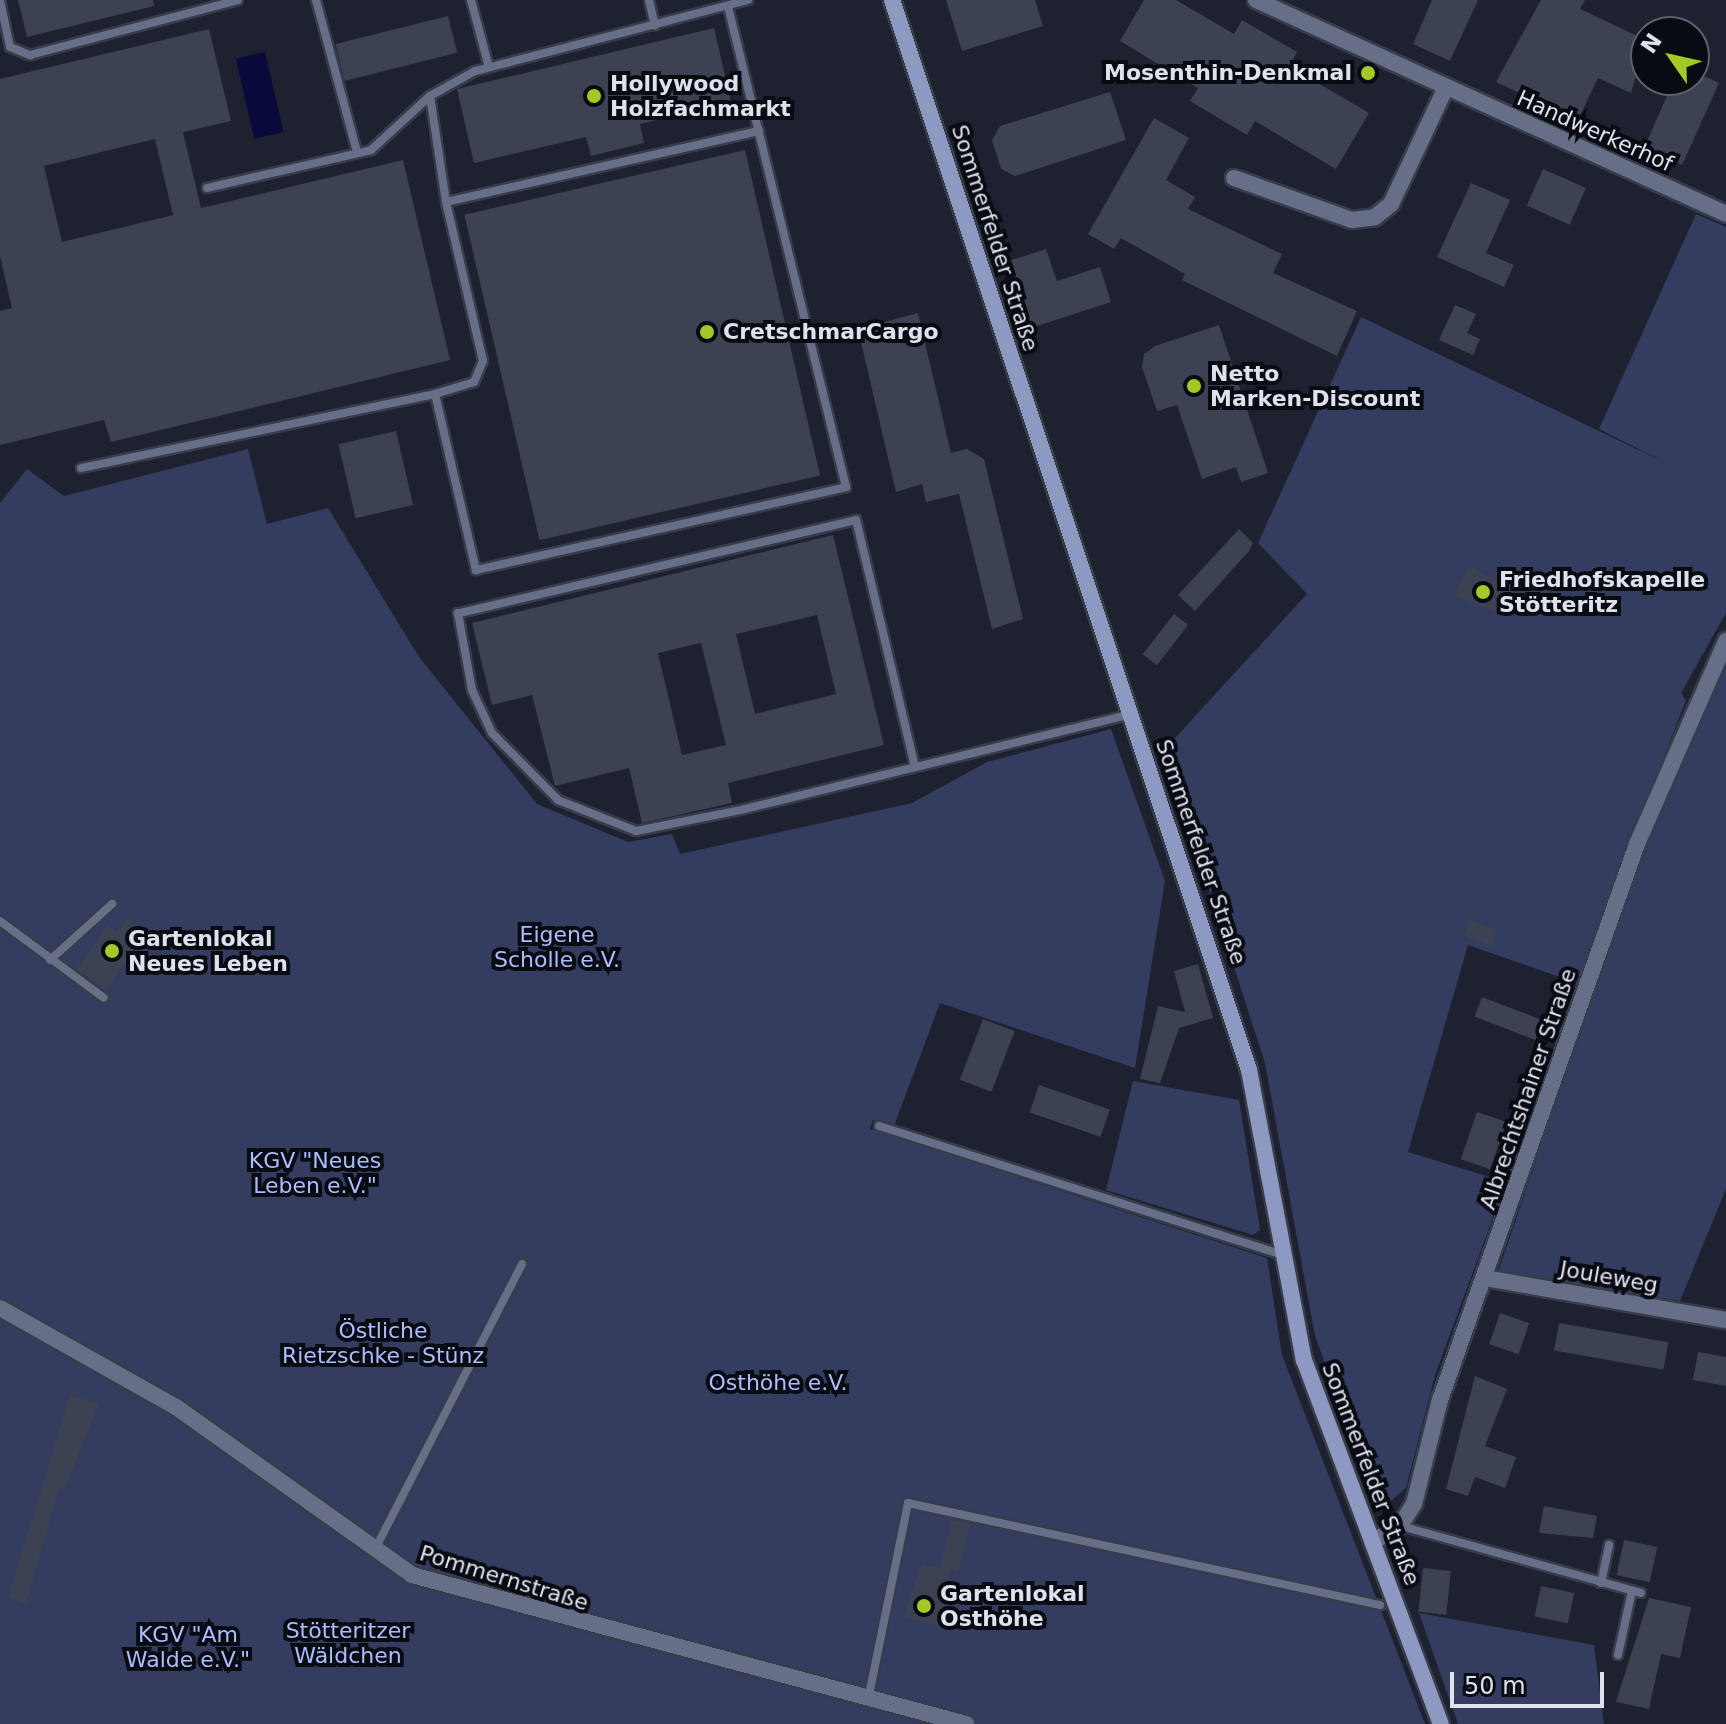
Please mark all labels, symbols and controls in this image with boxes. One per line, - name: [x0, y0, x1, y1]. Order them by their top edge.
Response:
- north arrow: [1630, 16, 1710, 96]
- text: N: [1636, 29, 1667, 58]
- place label: Mosenthin-Denkmal: [1104, 60, 1352, 86]
- marker: Mosenthin-Denkmal: [1359, 64, 1377, 82]
- place label: Hollywood Holzfachmarkt: [610, 70, 791, 122]
- street label: Handwerkerhof: [1513, 85, 1677, 177]
- marker: Hollywood Holzfachmarkt: [585, 87, 603, 105]
- street label: Sommerfelder Straße: [946, 122, 1044, 354]
- place label: CretschmarCargo: [723, 319, 939, 345]
- marker: CretschmarCargo: [698, 323, 716, 341]
- place label: Netto Marken-Discount: [1210, 360, 1420, 412]
- marker: Netto Marken-Discount: [1185, 377, 1203, 395]
- place label: Friedhofskapelle Stötteritz: [1499, 566, 1705, 618]
- marker: Friedhofskapelle Stötteritz: [1474, 583, 1492, 601]
- street label: Sommerfelder Straße: [1150, 736, 1252, 968]
- park label: Eigene Scholle e.V.: [494, 921, 620, 972]
- place label: Gartenlokal Neues Leben: [128, 925, 288, 976]
- marker: Gartenlokal Neues Leben: [103, 942, 121, 960]
- street label: Albrechtshainer Straße: [1474, 965, 1582, 1213]
- park label: KGV "Neues Leben e.V.": [249, 1147, 381, 1198]
- street label: Jouleweg: [1558, 1255, 1660, 1299]
- park label: Östliche Rietzschke - Stünz: [282, 1317, 484, 1368]
- street label: Sommerfelder Straße: [1316, 1359, 1426, 1589]
- park label: Osthöhe e.V.: [708, 1370, 848, 1396]
- street label: Pommernstraße: [416, 1540, 592, 1616]
- place label: Gartenlokal Osthöhe: [940, 1580, 1085, 1632]
- marker: Gartenlokal Osthöhe: [915, 1597, 933, 1615]
- park label: Stötteritzer Wäldchen: [286, 1617, 410, 1668]
- park label: KGV "Am Walde e.V.": [126, 1621, 250, 1672]
- scale bar: [1454, 1656, 1608, 1706]
- text: 50 m: [1464, 1672, 1526, 1700]

